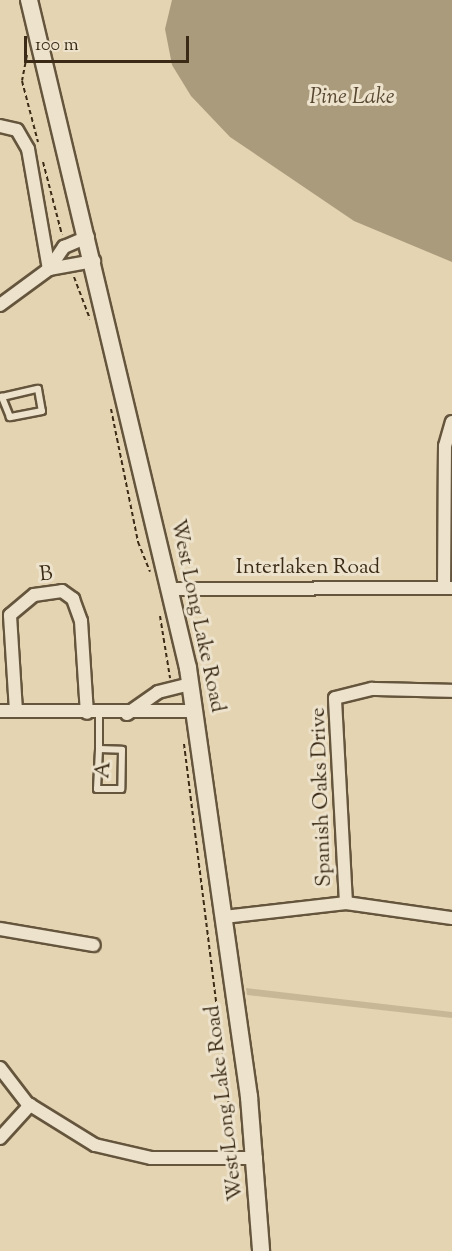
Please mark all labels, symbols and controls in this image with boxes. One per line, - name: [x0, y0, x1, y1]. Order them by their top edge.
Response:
- scale bar: [27, 24, 192, 62]
- text: 100 m: [35, 33, 79, 59]
- water label: Pine Lake: [309, 86, 395, 112]
- street label: West Long Lake Road: [164, 517, 230, 715]
- street label: Interlaken Road: [236, 555, 380, 581]
- street label: B: [38, 562, 54, 588]
- street label: Spanish Oaks Drive: [306, 707, 338, 887]
- street label: A: [91, 760, 117, 780]
- street label: West Long Lake Road: [200, 1004, 250, 1202]

